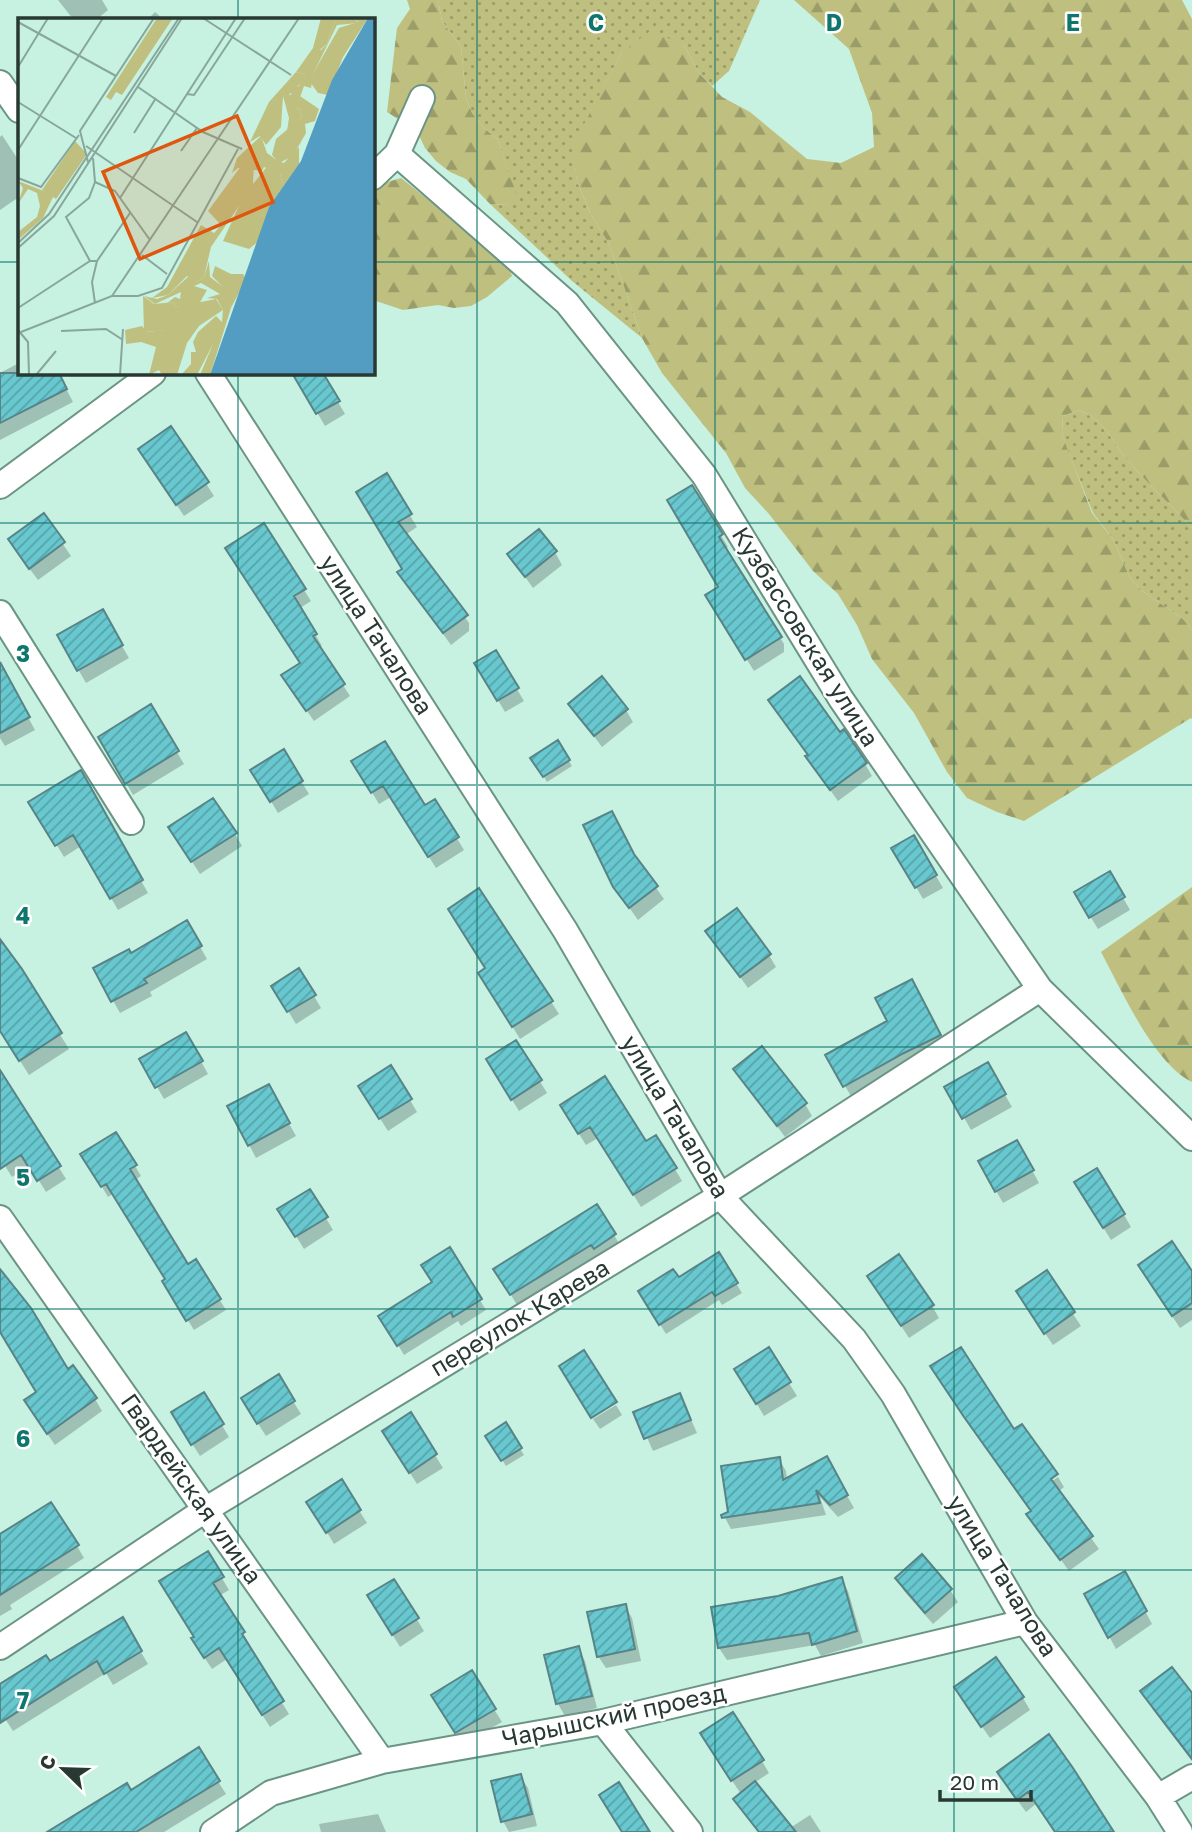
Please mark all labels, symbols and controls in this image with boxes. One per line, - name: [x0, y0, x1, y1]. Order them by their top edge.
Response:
- text: C: [588, 8, 604, 36]
- text: D: [826, 8, 842, 36]
- text: E: [1066, 8, 1080, 36]
- inset map: [18, 18, 374, 374]
- street label: Кузбассовская улица: [727, 521, 886, 751]
- street label: улица Тачалова: [315, 549, 440, 720]
- text: 3: [16, 639, 30, 667]
- text: 4: [16, 901, 30, 929]
- street label: улица Тачалова: [616, 1029, 736, 1203]
- text: 5: [16, 1163, 30, 1191]
- street label: переулок Карева: [424, 1252, 614, 1382]
- street label: Гвардейская улица: [116, 1387, 269, 1589]
- text: 6: [16, 1424, 30, 1452]
- street label: улица Тачалова: [942, 1489, 1065, 1661]
- street label: Чарышский проезд: [499, 1677, 728, 1752]
- text: 7: [17, 1686, 29, 1714]
- north arrow: [28, 1734, 98, 1804]
- text: С: [34, 1751, 60, 1773]
- scale bar: [940, 1758, 1031, 1802]
- text: 20 m: [950, 1769, 999, 1795]

